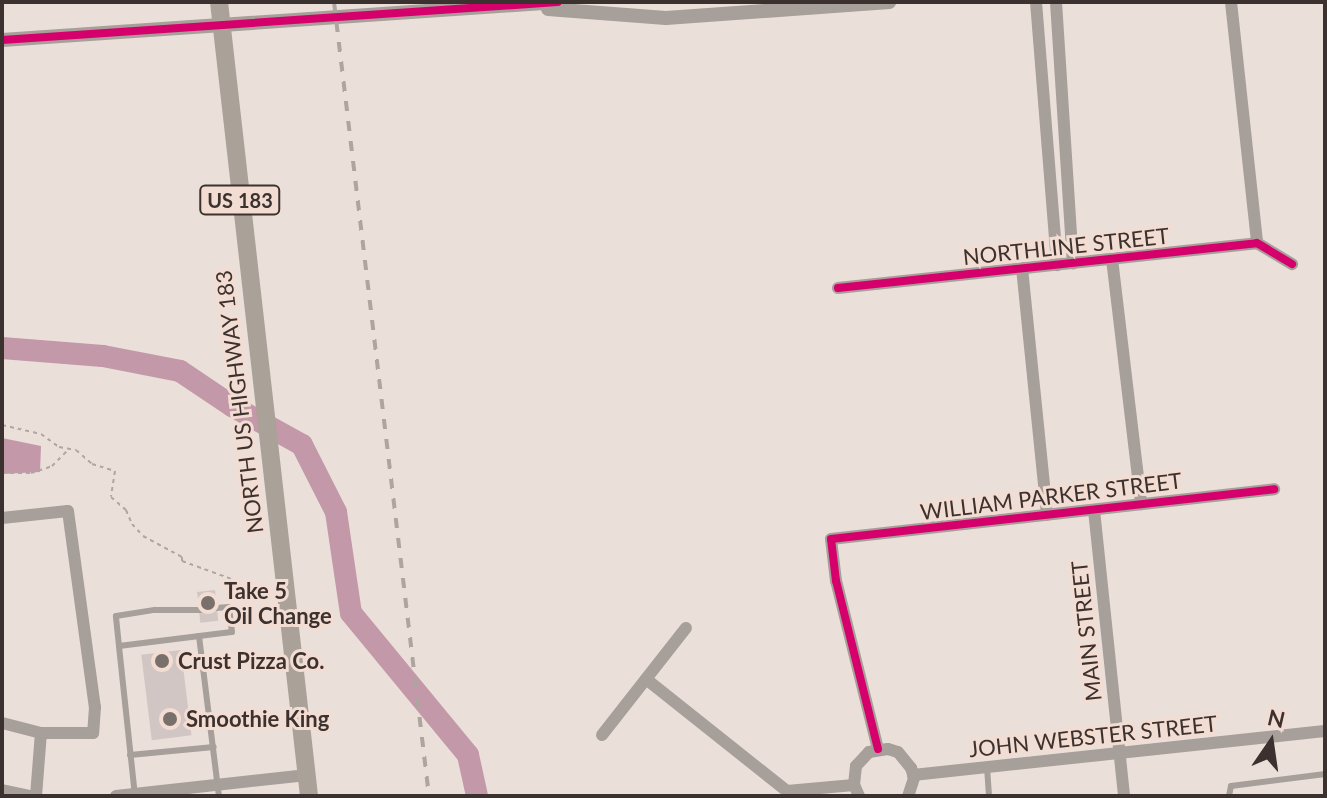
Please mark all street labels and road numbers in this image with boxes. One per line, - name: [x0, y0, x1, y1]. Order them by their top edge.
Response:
- road number: US 183: [198, 184, 282, 216]
- street label: NORTHLINE STREET: [962, 222, 1170, 270]
- street label: NORTH US HIGHWAY 183: [210, 269, 268, 535]
- street label: WILLIAM PARKER STREET: [919, 467, 1183, 525]
- street label: MAIN STREET: [1066, 559, 1106, 703]
- street label: JOHN WEBSTER STREET: [967, 710, 1219, 762]

